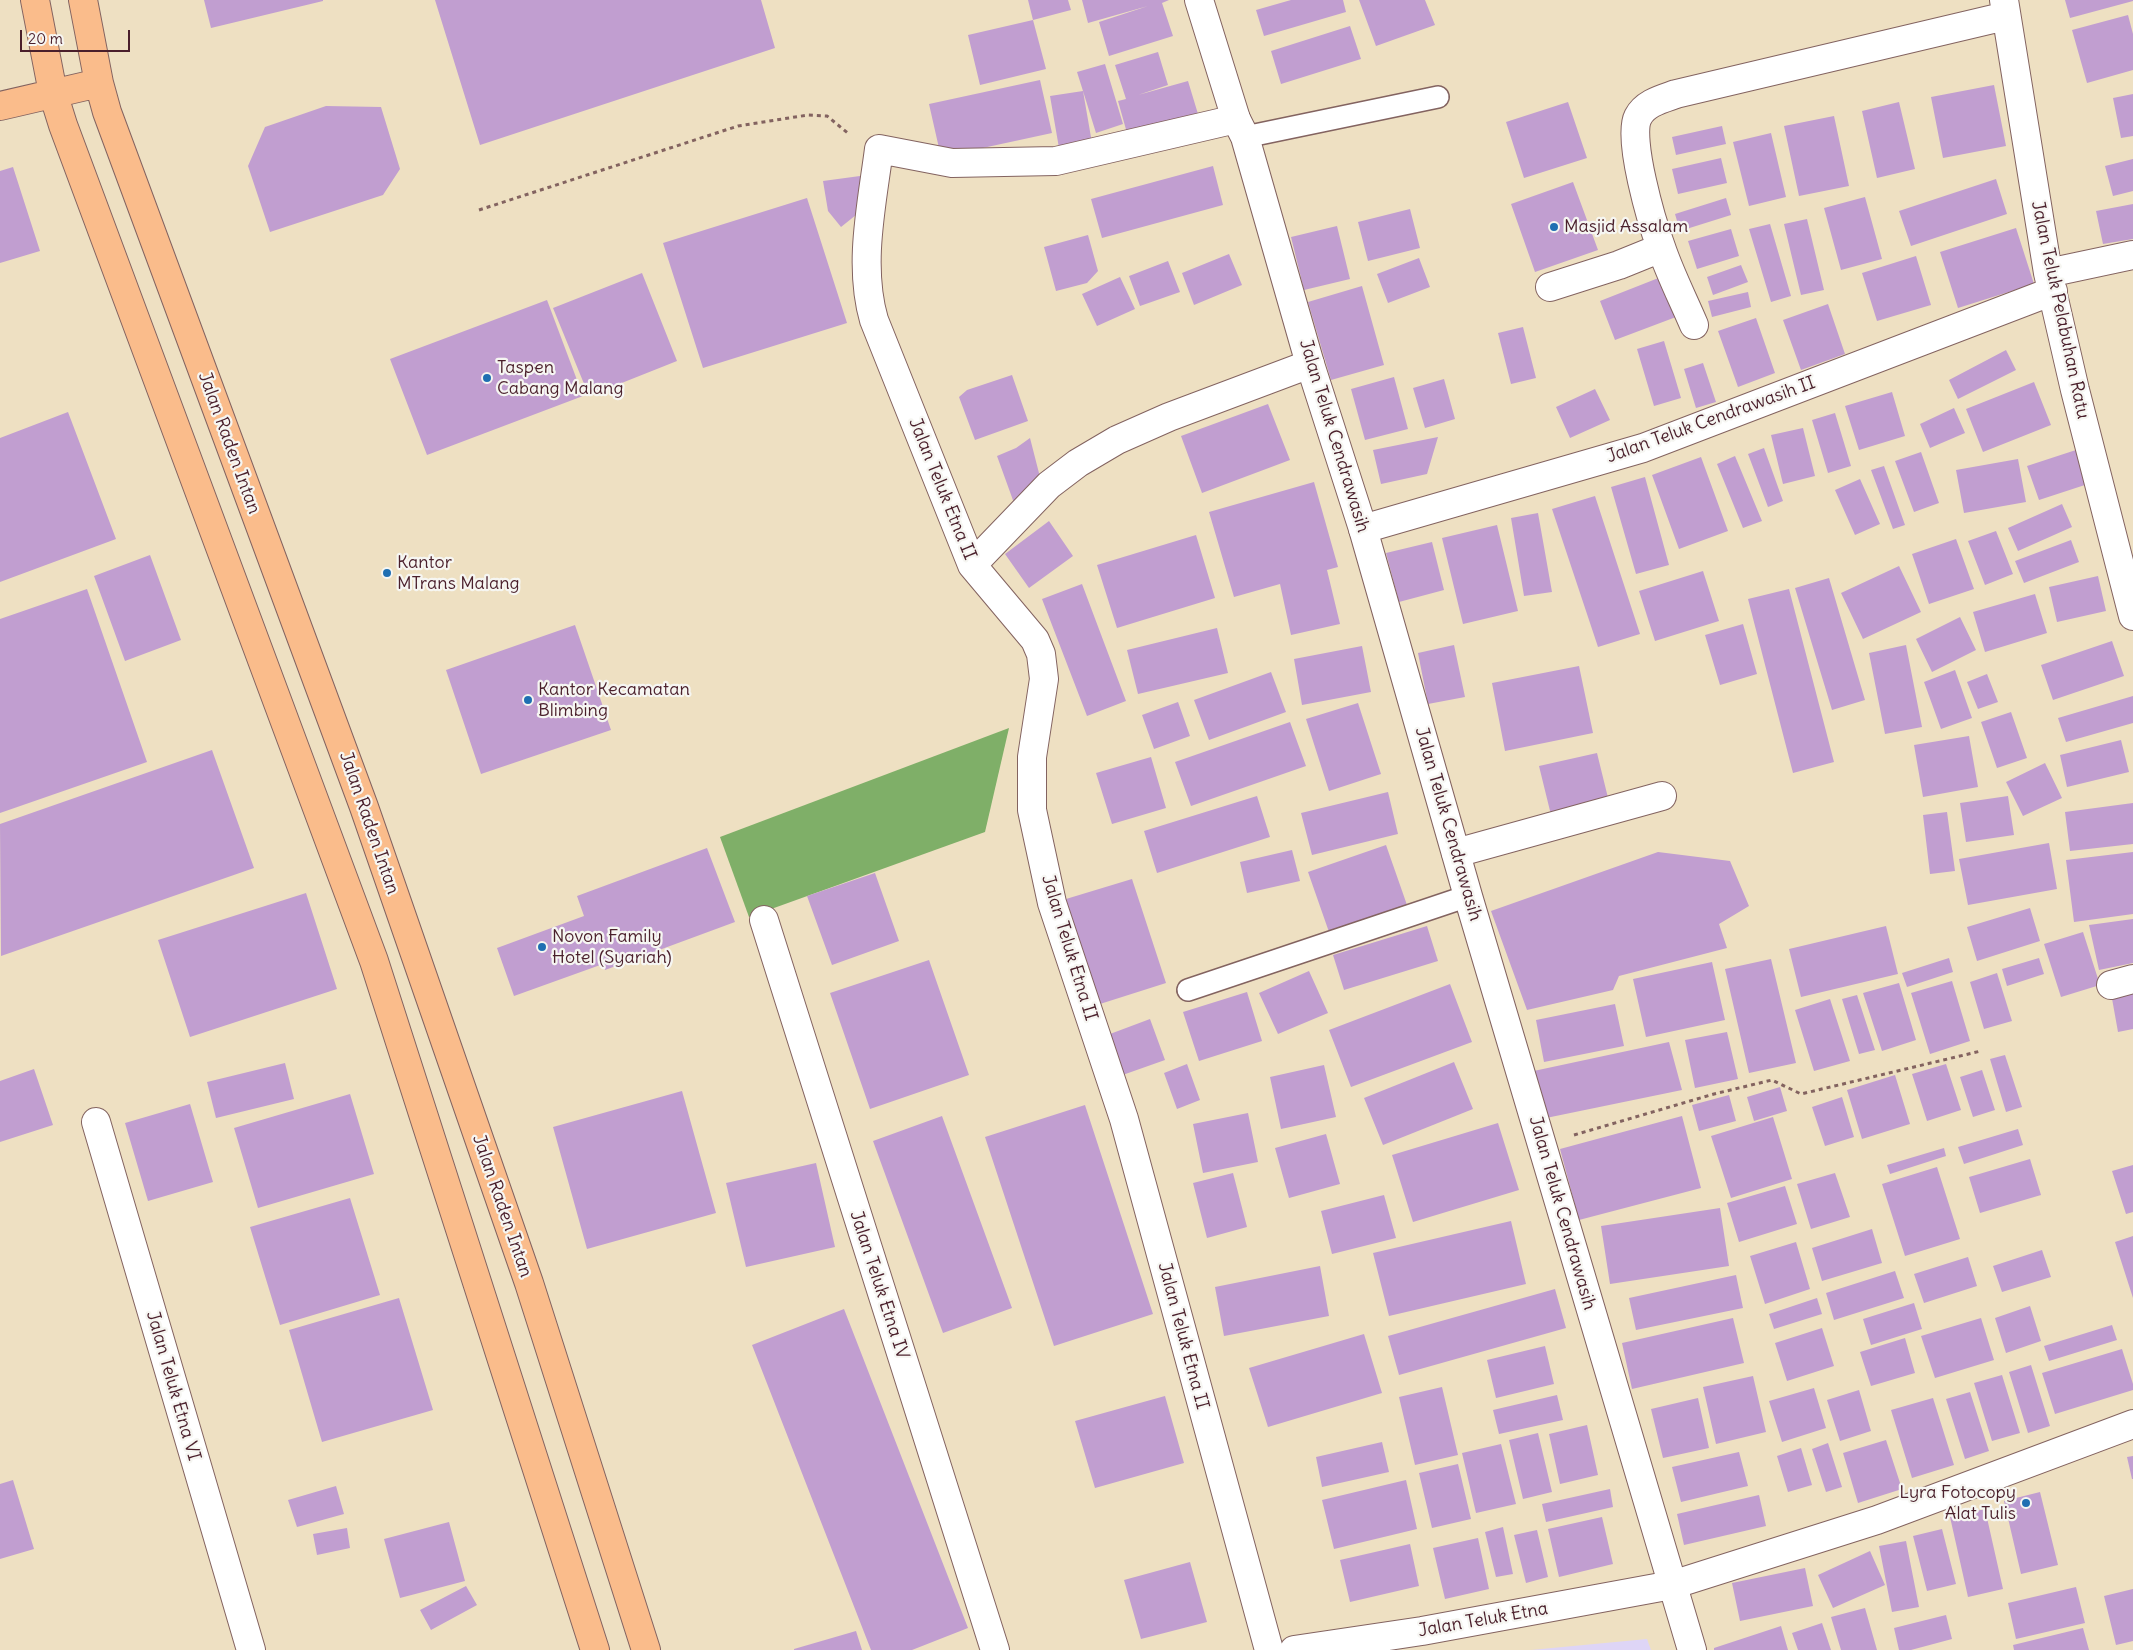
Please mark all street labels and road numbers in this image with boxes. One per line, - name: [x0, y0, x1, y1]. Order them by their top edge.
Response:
- street label: Jalan Teluk Pelabuhan Ratu: [2026, 199, 2094, 421]
- street label: Jalan Teluk Cendrawasih: [1294, 337, 1374, 535]
- street label: Jalan Raden Intan: [193, 369, 265, 517]
- street label: Jalan Teluk Cendrawasih II: [1604, 372, 1818, 468]
- street label: Jalan Teluk Etna II: [904, 415, 980, 563]
- street label: Jalan Teluk Cendrawasih: [1410, 725, 1486, 923]
- street label: Jalan Raden Intan: [334, 749, 404, 897]
- street label: Jalan Teluk Etna II: [1037, 872, 1101, 1024]
- street label: Jalan Teluk Cendrawasih: [1524, 1114, 1600, 1312]
- street label: Jalan Raden Intan: [467, 1132, 537, 1280]
- street label: Jalan Teluk Etna IV: [845, 1208, 913, 1362]
- street label: Jalan Teluk Etna II: [1153, 1260, 1213, 1412]
- street label: Jalan Teluk Etna VI: [141, 1309, 205, 1463]
- street label: Jalan Teluk Etna: [1416, 1598, 1550, 1642]

